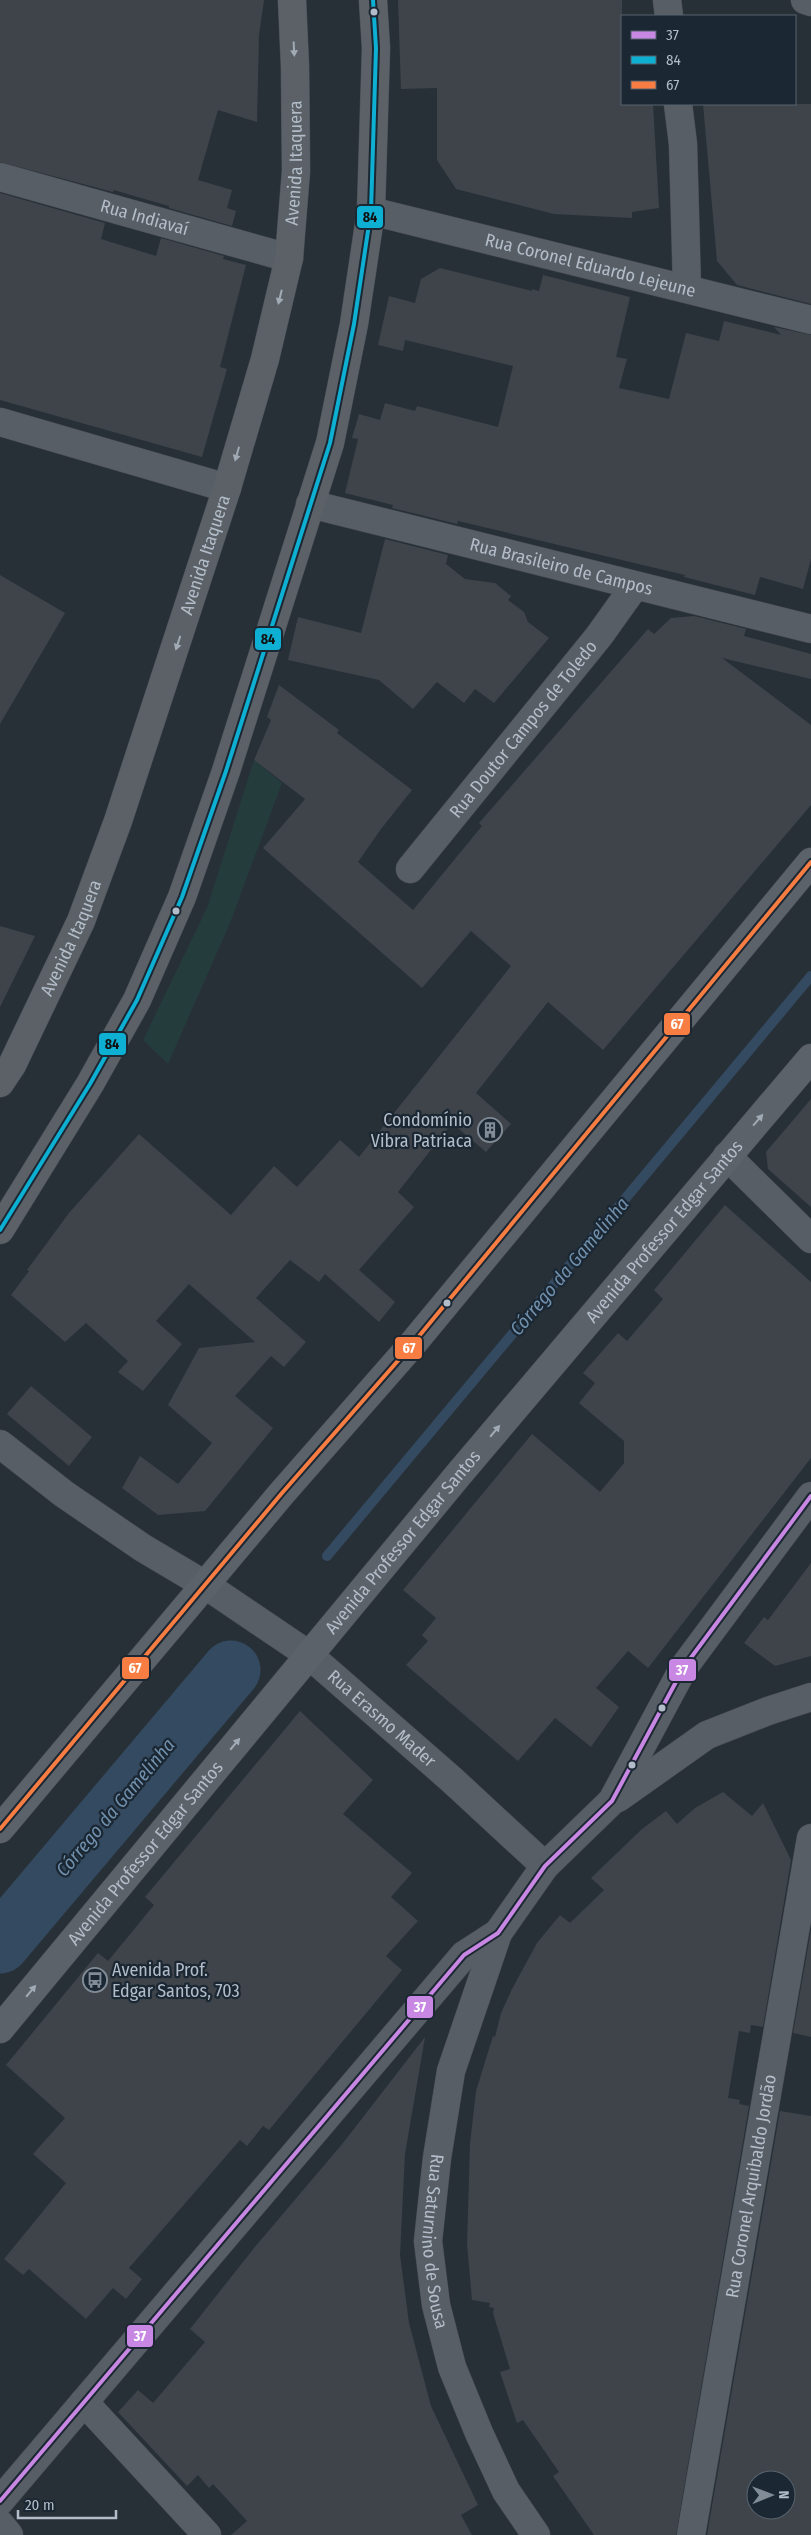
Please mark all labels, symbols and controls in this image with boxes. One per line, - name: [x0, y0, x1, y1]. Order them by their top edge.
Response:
- unlabelled marker: [369, 7, 379, 17]
- legend: [621, 15, 796, 105]
- text: 37: [666, 26, 679, 44]
- one-way arrow: [291, 41, 299, 57]
- text: 84: [666, 51, 681, 69]
- text: 67: [666, 76, 679, 94]
- street label: Avenida Itaquera: [281, 100, 307, 226]
- street label: Rua Indiavaí: [98, 195, 191, 240]
- line badge: 84: [356, 205, 384, 229]
- text: 84: [363, 209, 377, 226]
- street label: Rua Coronel Eduardo Lejeune: [483, 229, 698, 302]
- one-way arrow: [276, 290, 284, 305]
- one-way arrow: [233, 447, 241, 462]
- street label: Avenida Itaquera: [175, 492, 235, 618]
- street label: Rua Brasileiro de Campos: [468, 533, 655, 600]
- line badge: 84: [254, 627, 282, 651]
- text: 84: [261, 631, 275, 648]
- one-way arrow: [174, 635, 182, 650]
- street label: Rua Doutor Campos de Toledo: [445, 636, 602, 822]
- street label: Avenida Itaquera: [36, 877, 106, 1000]
- unlabelled marker: [171, 906, 181, 916]
- line badge: 67: [663, 1012, 691, 1036]
- text: 67: [670, 1016, 684, 1033]
- line badge: 84: [98, 1032, 127, 1056]
- text: 84: [105, 1036, 119, 1053]
- place label: Condomínio Vibra Patriaca: [371, 1109, 472, 1152]
- one-way arrow: [752, 1114, 764, 1126]
- building icon: Condomínio Vibra Patriaca: [477, 1117, 503, 1143]
- street label: Avenida Professor Edgar Santos: [581, 1135, 748, 1327]
- water label: Córrego da Gamelinha: [505, 1193, 634, 1340]
- unlabelled marker: [442, 1298, 452, 1308]
- line badge: 67: [394, 1336, 423, 1360]
- text: 67: [402, 1340, 416, 1357]
- one-way arrow: [490, 1425, 501, 1438]
- street label: Avenida Professor Edgar Santos: [320, 1445, 486, 1638]
- line badge: 67: [121, 1656, 150, 1680]
- line badge: 37: [668, 1658, 697, 1682]
- text: 67: [128, 1660, 142, 1677]
- text: 37: [675, 1662, 688, 1679]
- street label: Rua Erasmo Mader: [323, 1665, 441, 1772]
- unlabelled marker: [657, 1703, 667, 1713]
- water label: Córrego da Gamelinha: [51, 1734, 180, 1881]
- one-way arrow: [229, 1738, 240, 1751]
- street label: Avenida Professor Edgar Santos: [63, 1757, 228, 1950]
- unlabelled marker: [627, 1760, 637, 1770]
- place label: Avenida Prof. Edgar Santos, 703: [112, 1959, 240, 2002]
- bus stop icon: Avenida Prof. Edgar Santos, 703: [82, 1967, 108, 1993]
- one-way arrow: [25, 1985, 36, 1997]
- line badge: 37: [406, 1995, 434, 2019]
- text: 37: [413, 1999, 426, 2016]
- street label: Rua Coronel Arquibaldo Jordão: [721, 2073, 781, 2300]
- street label: Rua Saturnino de Sousa: [417, 2153, 453, 2331]
- line badge: 37: [126, 2324, 154, 2348]
- text: 37: [133, 2328, 146, 2345]
- north arrow: [746, 2470, 796, 2520]
- scale bar: [18, 2488, 115, 2520]
- text: N: [775, 2490, 792, 2499]
- text: 20 m: [25, 2496, 55, 2514]

